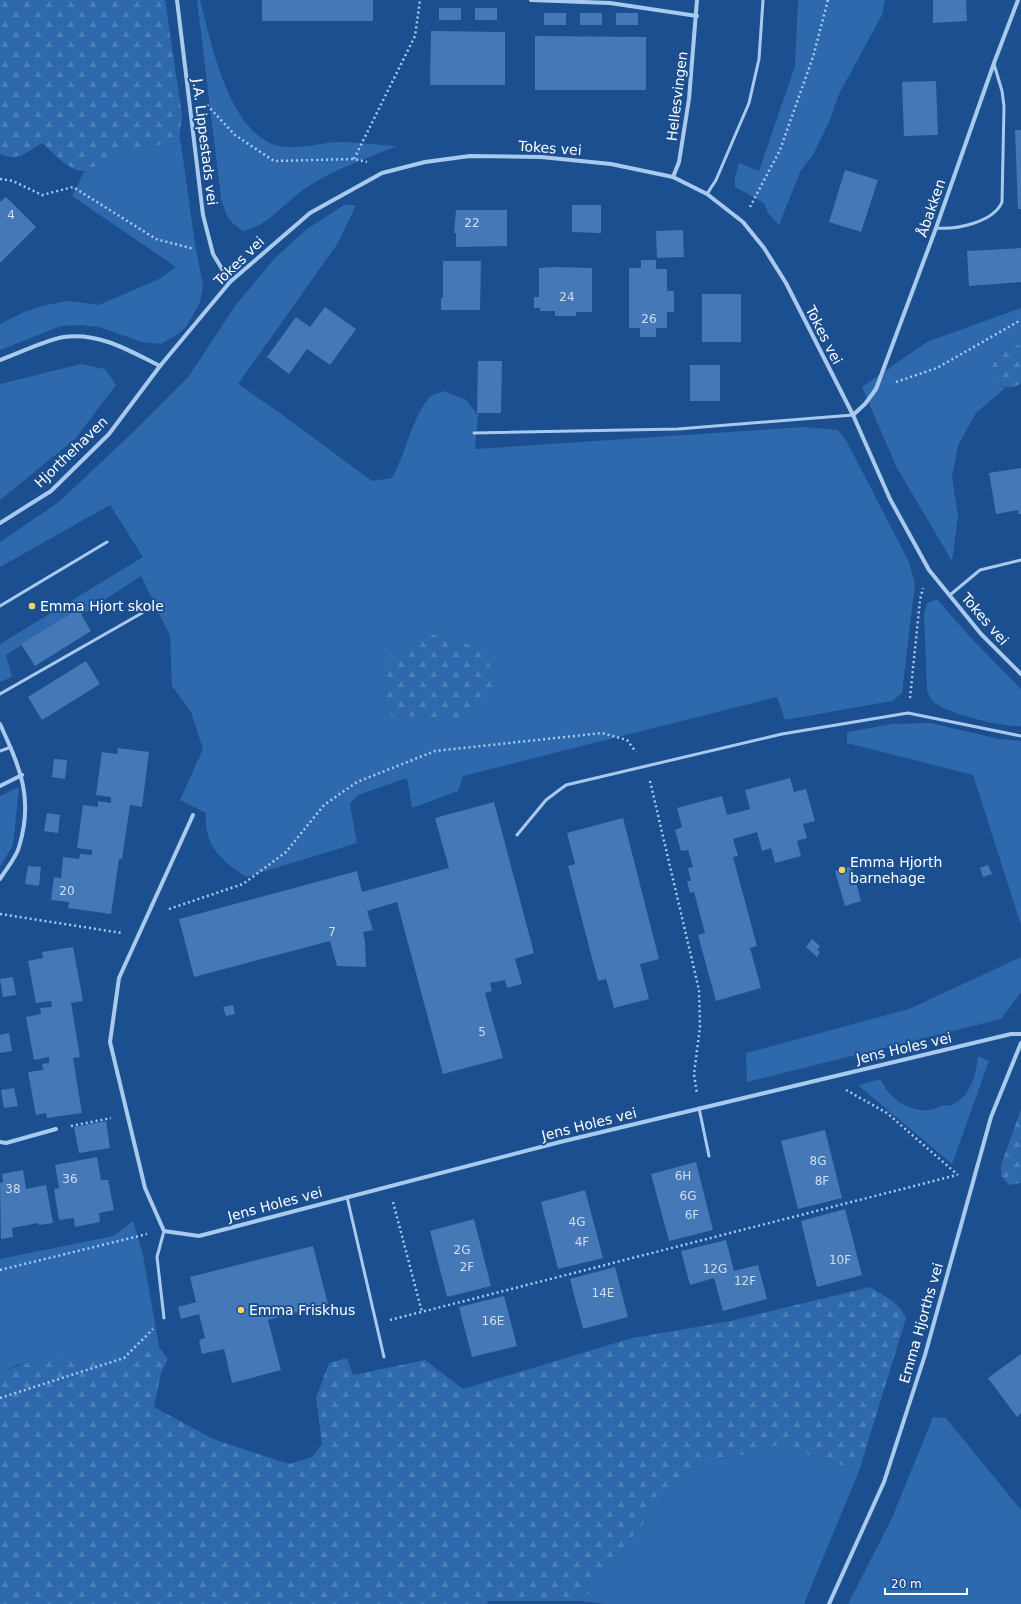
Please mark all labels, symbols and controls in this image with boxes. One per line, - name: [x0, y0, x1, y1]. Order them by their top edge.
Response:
- street label: Hellesvingen: [664, 50, 690, 142]
- street label: J.A. Lippestads vei: [189, 77, 221, 206]
- street label: Tokes vei: [517, 138, 582, 158]
- street label: Åbakken: [914, 177, 948, 239]
- house number: 4: [7, 208, 15, 222]
- house number: 22: [464, 216, 480, 230]
- street label: Tokes vei: [210, 233, 267, 290]
- house number: 24: [559, 290, 575, 304]
- street label: Tokes vei: [802, 302, 846, 367]
- house number: 26: [641, 312, 657, 326]
- street label: Hjorthehaven: [31, 413, 111, 491]
- street label: Tokes vei: [957, 589, 1012, 648]
- place label: Emma Hjort skole: [40, 598, 164, 614]
- marker: Emma Hjort skole: [27, 601, 37, 611]
- place label: Emma Hjorth barnehage: [850, 854, 942, 886]
- marker: Emma Hjorth barnehage: [837, 865, 847, 875]
- house number: 20: [59, 884, 75, 898]
- house number: 7: [328, 925, 336, 939]
- house number: 5: [478, 1025, 486, 1039]
- street label: Jens Holes vei: [854, 1029, 953, 1067]
- street label: Jens Holes vei: [539, 1104, 638, 1144]
- house number: 8G: [810, 1154, 826, 1168]
- house number: 6H: [675, 1169, 691, 1183]
- house number: 36: [62, 1172, 78, 1186]
- house number: 8F: [815, 1174, 829, 1188]
- house number: 38: [5, 1182, 21, 1196]
- street label: Jens Holes vei: [225, 1184, 324, 1225]
- house number: 6G: [680, 1189, 696, 1203]
- house number: 6F: [685, 1208, 699, 1222]
- house number: 4G: [569, 1215, 585, 1229]
- house number: 4F: [575, 1235, 589, 1249]
- house number: 2G: [454, 1243, 470, 1257]
- house number: 10F: [829, 1253, 851, 1267]
- house number: 2F: [460, 1260, 474, 1274]
- street label: Emma Hjorths vei: [896, 1261, 946, 1385]
- house number: 12G: [703, 1262, 727, 1276]
- house number: 12F: [734, 1274, 756, 1288]
- house number: 14E: [592, 1286, 614, 1300]
- place label: Emma Friskhus: [249, 1302, 355, 1318]
- marker: Emma Friskhus: [236, 1305, 246, 1315]
- house number: 16E: [482, 1314, 504, 1328]
- scale bar: [885, 1570, 967, 1596]
- text: 20 m: [891, 1577, 922, 1591]

